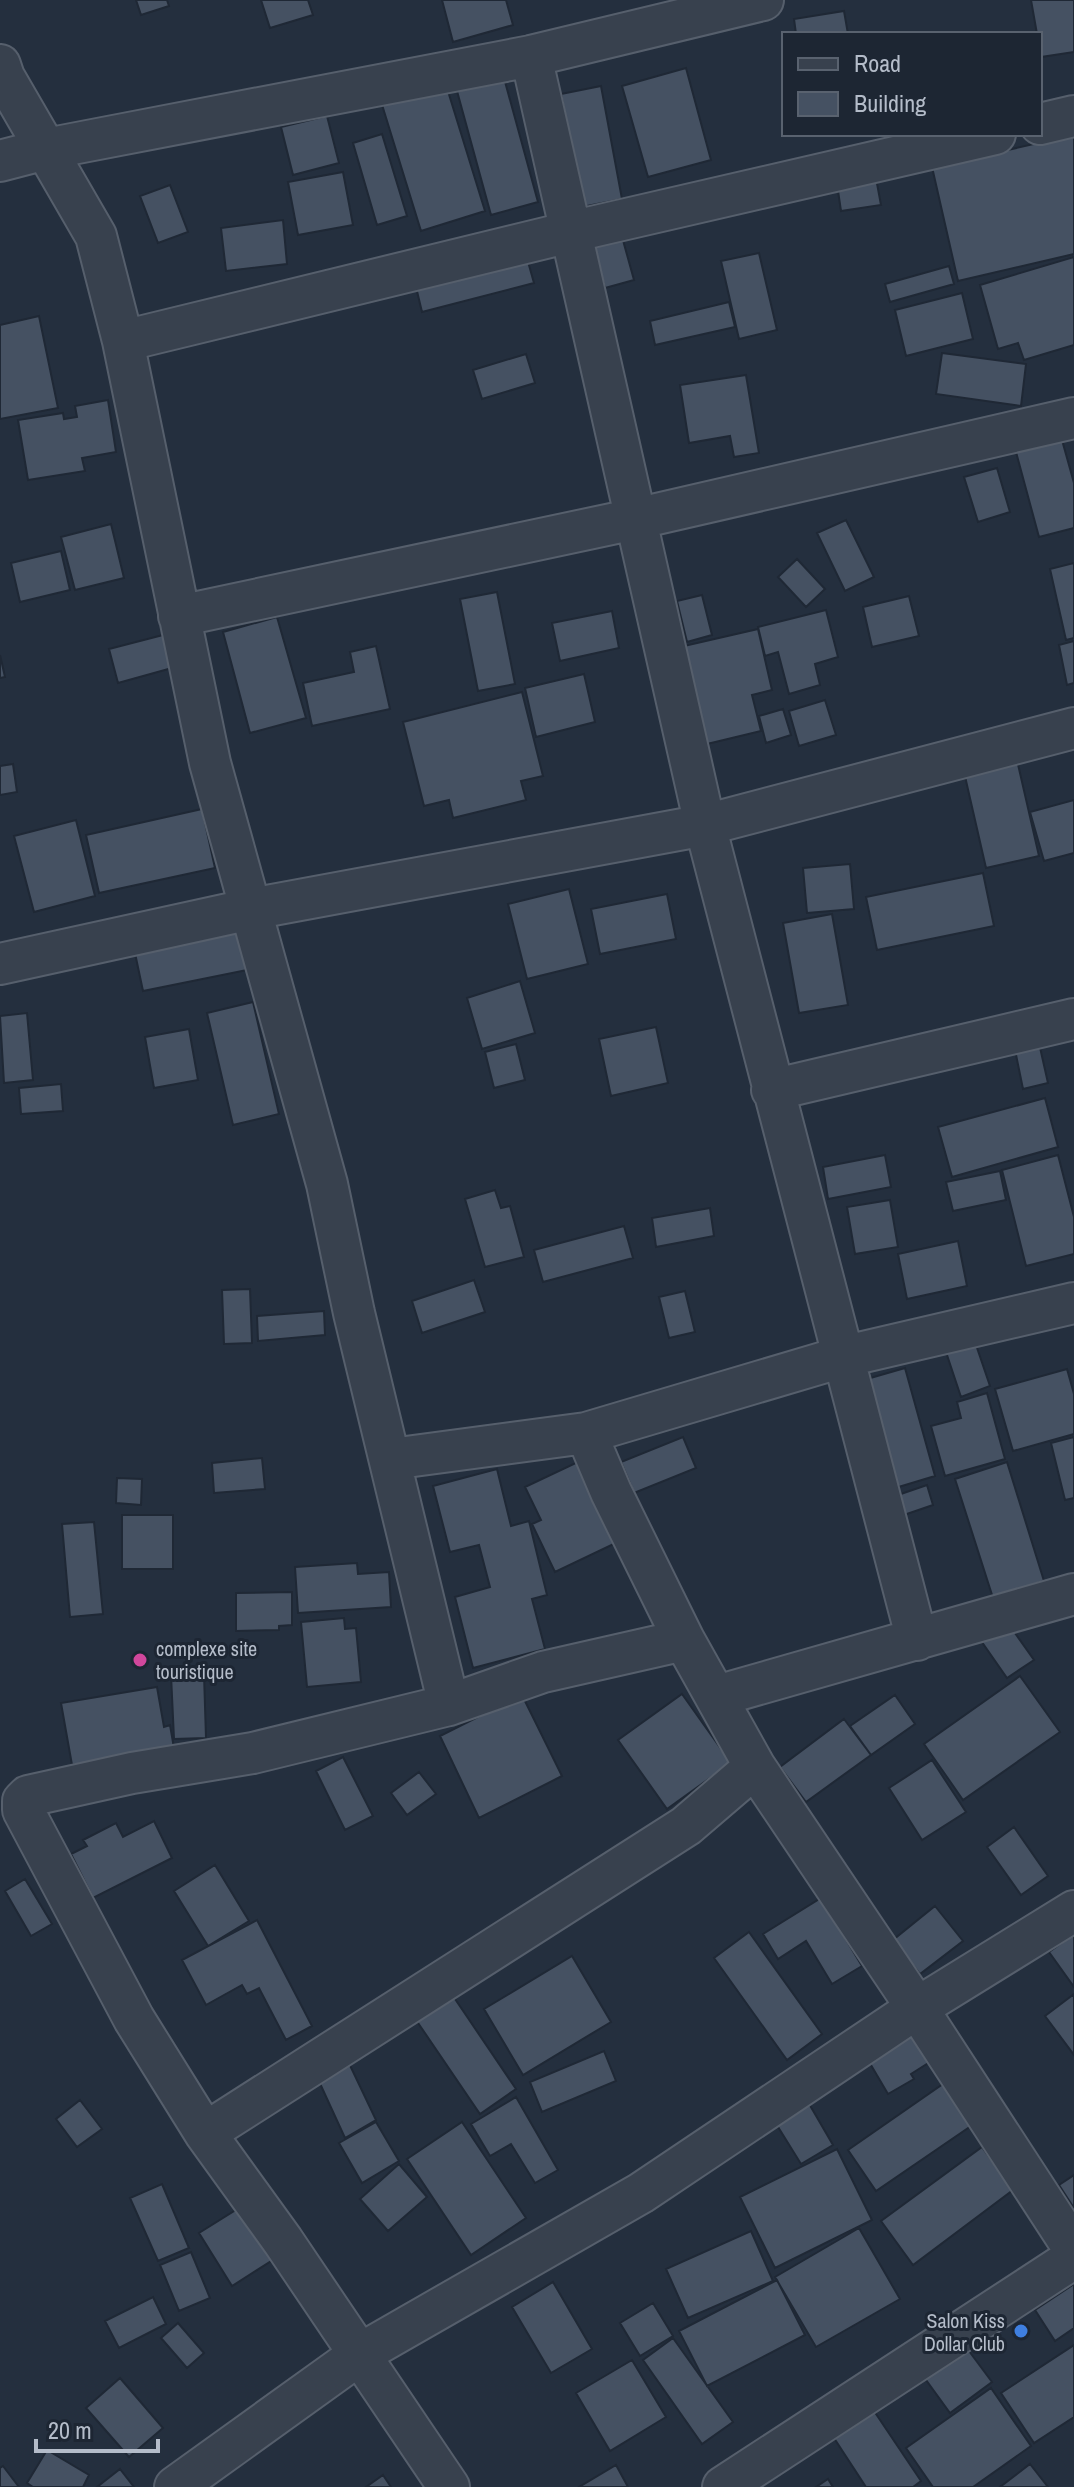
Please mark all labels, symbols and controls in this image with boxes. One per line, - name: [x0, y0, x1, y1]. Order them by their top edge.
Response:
- legend: [782, 32, 1042, 136]
- text: Road: [854, 47, 901, 79]
- text: Building: [854, 87, 926, 119]
- place label: complexe site touristique: [156, 1635, 257, 1685]
- marker: complexe site touristique: [131, 1651, 149, 1669]
- place label: Salon Kiss Dollar Club: [924, 2307, 1005, 2357]
- marker: Salon Kiss Dollar Club: [1012, 2322, 1030, 2340]
- scale bar: [36, 2403, 158, 2453]
- text: 20 m: [48, 2414, 92, 2446]

